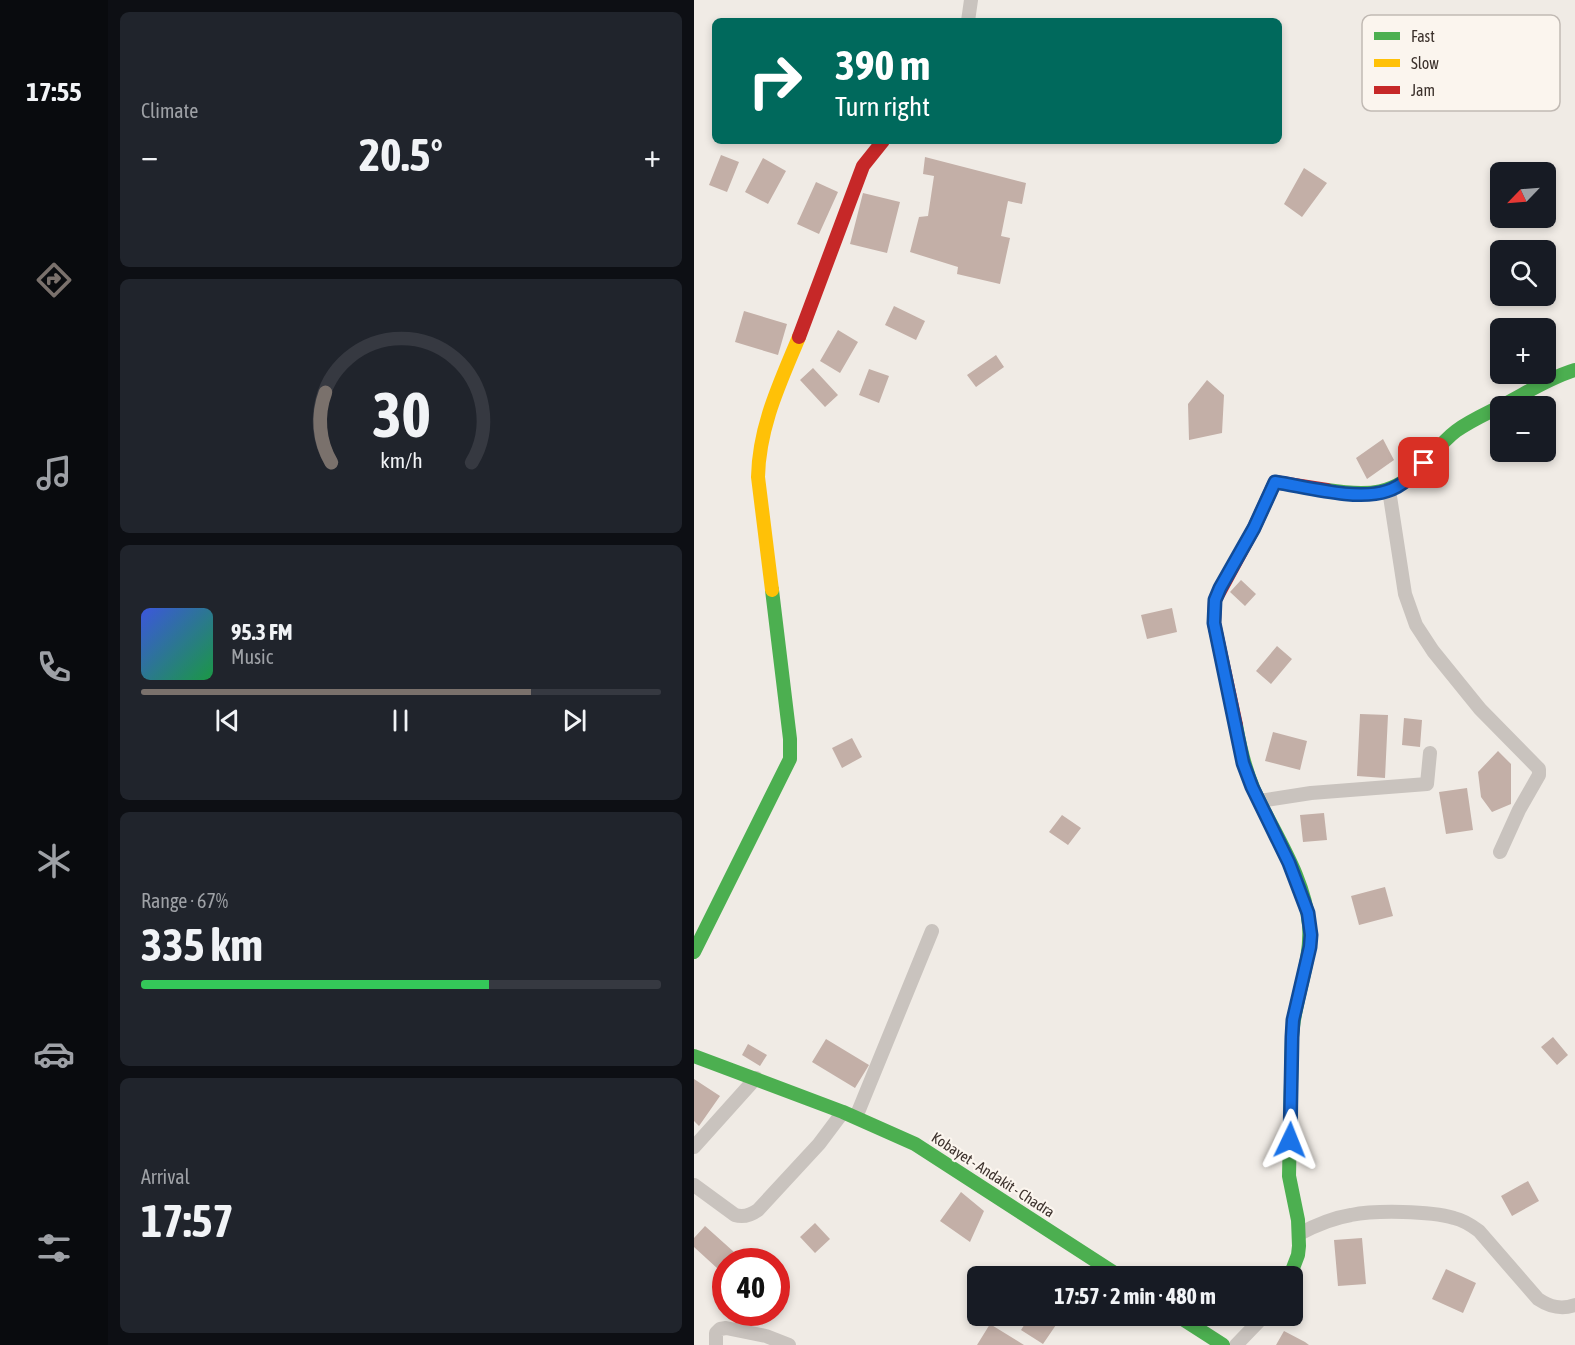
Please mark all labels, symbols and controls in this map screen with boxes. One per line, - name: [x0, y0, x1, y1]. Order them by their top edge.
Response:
- legend: [1362, 15, 1560, 111]
- text: Fast: [1411, 27, 1435, 45]
- text: 390 m: [835, 41, 930, 89]
- icon: right: [736, 42, 814, 120]
- text: Slow: [1411, 54, 1439, 72]
- text: 17:55: [26, 76, 82, 107]
- text: Jam: [1411, 81, 1435, 99]
- text: Turn right: [835, 91, 930, 122]
- text: Climate: [141, 99, 198, 122]
- text: 20.5°: [359, 129, 443, 181]
- text: −: [141, 136, 158, 174]
- text: +: [644, 136, 661, 174]
- north arrow: [1490, 162, 1556, 228]
- map controls: [1490, 162, 1556, 462]
- button: search: [1490, 240, 1556, 306]
- icon: directions: [33, 259, 75, 301]
- button: +: [1490, 318, 1556, 384]
- text: 30: [372, 379, 430, 450]
- button: −: [1490, 396, 1556, 462]
- pin: [1398, 437, 1449, 488]
- icon: arrive: [1407, 446, 1440, 479]
- text: km/h: [380, 448, 422, 473]
- icon: music: [33, 452, 75, 494]
- text: 95.3 FM: [231, 619, 293, 645]
- text: Music: [231, 645, 273, 668]
- icon: phone: [33, 646, 75, 688]
- icon: previous: [211, 704, 244, 737]
- icon: pause: [384, 704, 417, 737]
- icon: next: [558, 704, 591, 737]
- icon: climate: [33, 840, 75, 882]
- text: Range · 67%: [141, 889, 228, 912]
- text: 335 km: [141, 919, 263, 971]
- icon: car: [33, 1033, 75, 1075]
- position arrow: [1258, 1108, 1322, 1172]
- street label: Kobayet - Andakit - Chadra: [929, 1129, 1058, 1221]
- text: Arrival: [141, 1165, 190, 1188]
- text: 17:57: [141, 1195, 234, 1247]
- icon: filters: [33, 1227, 75, 1269]
- speed limit sign: 40: [712, 1248, 790, 1326]
- text: 17:57 · 2 min · 480 m: [1054, 1283, 1216, 1309]

